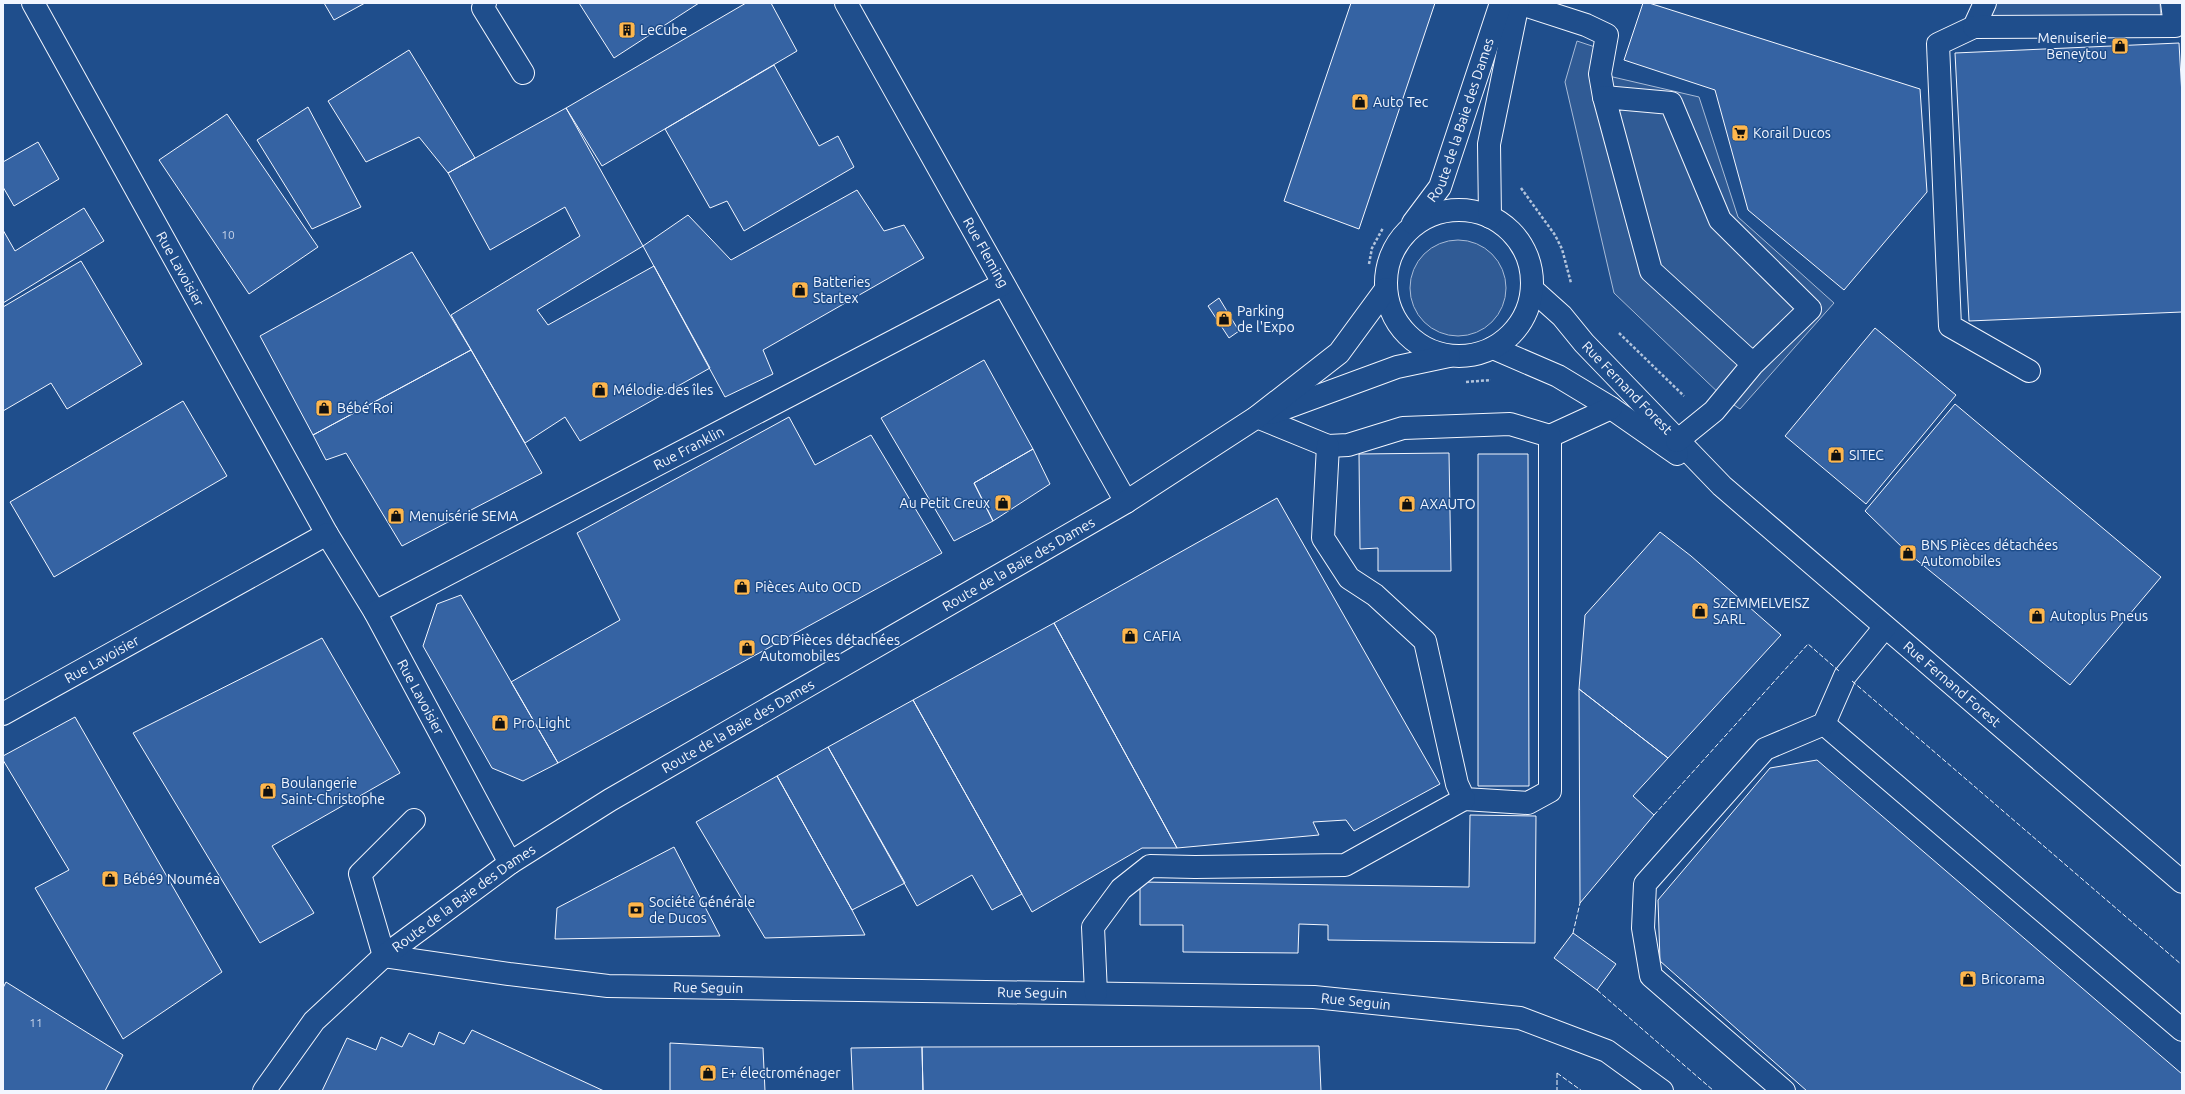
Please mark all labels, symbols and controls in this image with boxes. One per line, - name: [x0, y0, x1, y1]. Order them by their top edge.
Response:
- building icon: LeCube: [617, 20, 637, 40]
- place label: LeCube: [640, 22, 687, 38]
- place label: Menuiserie Beneytou: [2037, 30, 2107, 62]
- street label: Route de la Baie des Dames: [1424, 36, 1497, 205]
- shop icon: Menuiserie Beneytou: [2110, 36, 2130, 56]
- shop icon: Auto Tec: [1350, 92, 1370, 112]
- place label: Auto Tec: [1373, 94, 1429, 110]
- supermarket icon: Korail Ducos: [1730, 123, 1750, 143]
- place label: Korail Ducos: [1753, 125, 1831, 141]
- street label: Rue Fleming: [960, 214, 1012, 290]
- house number: 10: [221, 228, 235, 241]
- street label: Rue Lavoisier: [153, 229, 208, 310]
- place label: Batteries Startex: [813, 274, 870, 306]
- shop icon: Batteries Startex: [790, 280, 810, 300]
- place label: Parking de l'Expo: [1237, 303, 1295, 335]
- shop icon: Parking de l'Expo: [1214, 309, 1234, 329]
- street label: Rue Fernand Forest: [1579, 338, 1676, 438]
- shop icon: Mélodie des îles: [590, 380, 610, 400]
- place label: Mélodie des îles: [613, 382, 713, 398]
- shop icon: Bébé Roi: [314, 398, 334, 418]
- place label: Bébé Roi: [337, 400, 393, 416]
- street label: Rue Franklin: [651, 423, 727, 473]
- shop icon: SITEC: [1826, 445, 1846, 465]
- place label: SITEC: [1849, 447, 1884, 463]
- shop icon: Au Petit Creux: [993, 493, 1013, 513]
- shop icon: AXAUTO: [1397, 494, 1417, 514]
- place label: Au Petit Creux: [900, 495, 990, 511]
- place label: AXAUTO: [1420, 496, 1476, 512]
- shop icon: Menuisérie SEMA: [386, 506, 406, 526]
- place label: Menuisérie SEMA: [409, 508, 518, 524]
- street label: Route de la Baie des Dames: [939, 514, 1097, 614]
- place label: BNS Pièces détachées Automobiles: [1921, 537, 2058, 569]
- shop icon: BNS Pièces détachées Automobiles: [1898, 543, 1918, 563]
- shop icon: Pièces Auto OCD: [732, 577, 752, 597]
- place label: Pièces Auto OCD: [755, 579, 861, 595]
- place label: SZEMMELVEISZ SARL: [1713, 595, 1810, 627]
- shop icon: SZEMMELVEISZ SARL: [1690, 601, 1710, 621]
- shop icon: Autoplus Pneus: [2027, 606, 2047, 626]
- place label: Autoplus Pneus: [2050, 608, 2148, 624]
- shop icon: CAFIA: [1120, 626, 1140, 646]
- place label: CAFIA: [1143, 628, 1181, 644]
- street label: Rue Lavoisier: [62, 632, 143, 686]
- place label: OCD Pièces détachées Automobiles: [760, 632, 900, 664]
- shop icon: OCD Pièces détachées Automobiles: [737, 638, 757, 658]
- street label: Rue Fernand Forest: [1900, 638, 2004, 730]
- street label: Rue Lavoisier: [394, 657, 448, 738]
- street label: Route de la Baie des Dames: [659, 676, 817, 776]
- shop icon: Pro Light: [490, 713, 510, 733]
- place label: Pro Light: [513, 715, 571, 731]
- place label: Boulangerie Saint-Christophe: [281, 775, 385, 807]
- shop icon: Boulangerie Saint-Christophe: [258, 781, 278, 801]
- street label: Route de la Baie des Dames: [389, 841, 538, 955]
- shop icon: Bébé9 Nouméa: [100, 869, 120, 889]
- place label: Bébé9 Nouméa: [123, 871, 220, 887]
- place label: Société Générale de Ducos: [649, 894, 755, 926]
- bank icon: Société Générale de Ducos: [626, 900, 646, 920]
- shop icon: Bricorama: [1958, 969, 1978, 989]
- place label: Bricorama: [1981, 971, 2045, 987]
- street label: Rue Seguin: [673, 979, 743, 996]
- street label: Rue Seguin: [997, 984, 1067, 1001]
- street label: Rue Seguin: [1320, 990, 1392, 1013]
- house number: 11: [29, 1016, 43, 1029]
- shop icon: E+ électroménager: [698, 1063, 718, 1083]
- place label: E+ électroménager: [721, 1065, 841, 1081]

